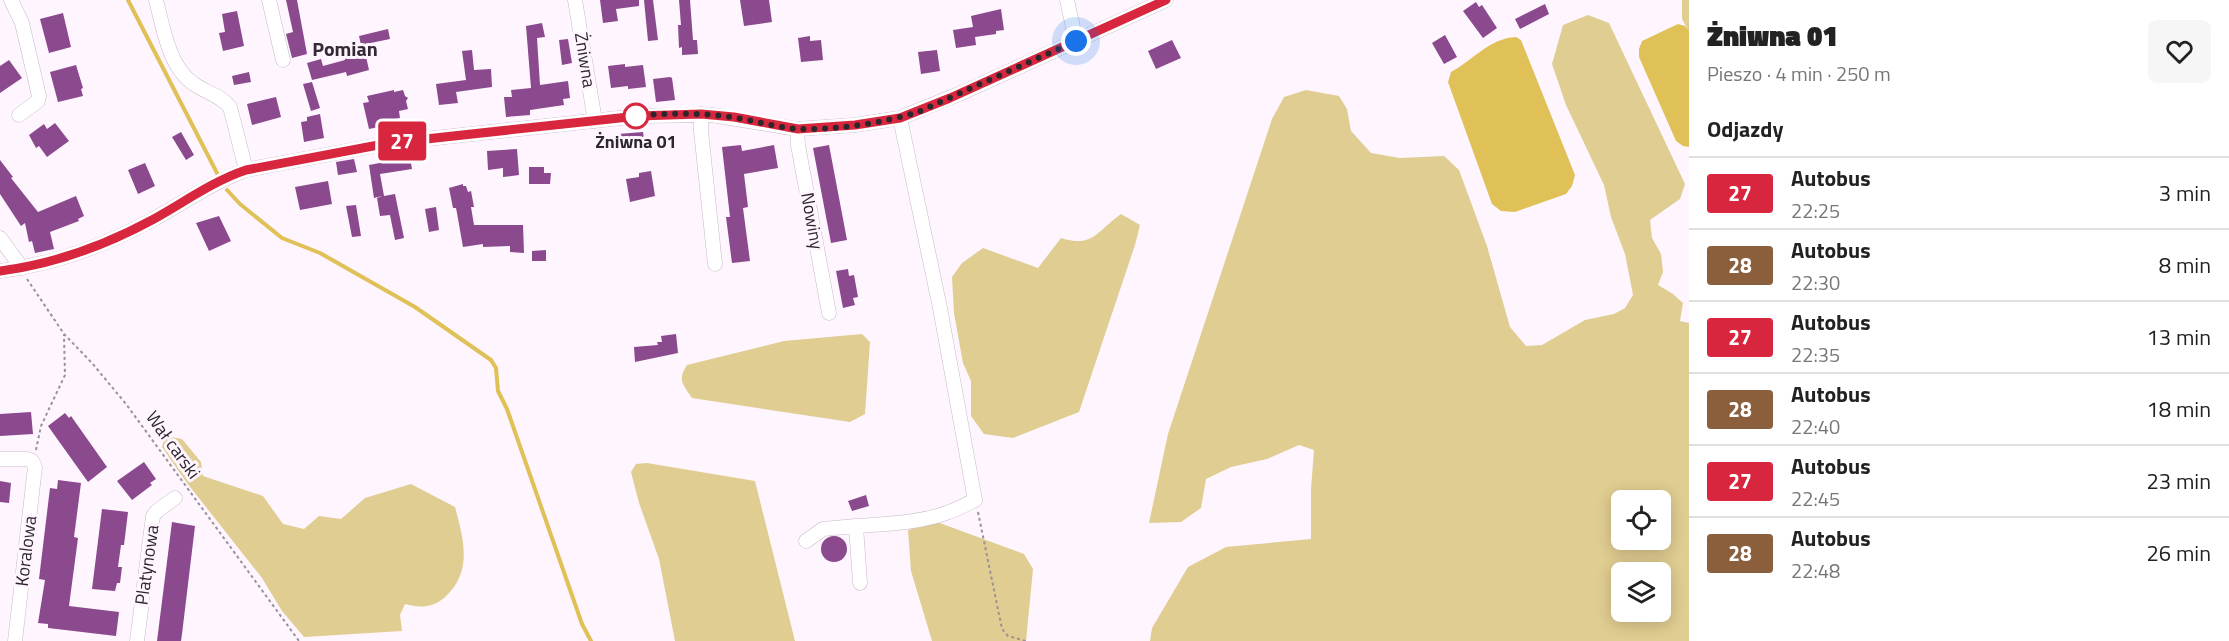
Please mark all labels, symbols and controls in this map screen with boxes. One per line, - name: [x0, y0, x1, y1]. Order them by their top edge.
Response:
- text: Żniwna 01: [1707, 14, 1838, 57]
- button: heart: [2148, 20, 2211, 83]
- your location: [1061, 26, 1091, 56]
- street label: Żniwna: [568, 30, 603, 89]
- district label: Pomian: [312, 33, 378, 64]
- text: Pieszo · 4 min · 250 m: [1707, 58, 1891, 89]
- marker: Żniwna 01: [623, 103, 649, 129]
- text: Odjazdy: [1707, 112, 1783, 146]
- line badge: 27: [375, 122, 429, 160]
- text: 27: [390, 125, 414, 157]
- place label: Żniwna 01: [595, 128, 677, 155]
- text: Autobus: [1791, 161, 1871, 195]
- text: 3 min: [2159, 176, 2211, 210]
- text: 27: [1728, 177, 1752, 209]
- street label: Nowiny: [794, 190, 831, 252]
- text: 22:25: [1791, 195, 1840, 226]
- text: Autobus: [1791, 233, 1871, 267]
- text: 8 min: [2159, 248, 2211, 282]
- text: 28: [1728, 249, 1752, 281]
- text: 22:30: [1791, 267, 1840, 298]
- text: Autobus: [1791, 305, 1871, 339]
- text: 13 min: [2146, 320, 2211, 354]
- text: 27: [1728, 321, 1752, 353]
- text: 22:35: [1791, 339, 1840, 370]
- text: Autobus: [1791, 377, 1871, 411]
- text: 18 min: [2146, 392, 2211, 426]
- text: 28: [1728, 393, 1752, 425]
- street label: Wał carski: [139, 405, 207, 484]
- text: 22:40: [1791, 411, 1840, 442]
- text: Autobus: [1791, 449, 1871, 483]
- text: 23 min: [2146, 464, 2211, 498]
- text: 27: [1728, 465, 1752, 497]
- text: 22:45: [1791, 483, 1840, 514]
- map controls: [1611, 490, 1671, 622]
- button: locate: [1611, 490, 1671, 550]
- street label: Koralowa: [8, 514, 43, 588]
- text: Autobus: [1791, 521, 1871, 555]
- street label: Platynowa: [128, 523, 165, 607]
- text: 26 min: [2146, 536, 2211, 570]
- text: 28: [1728, 537, 1752, 569]
- text: 22:48: [1791, 555, 1840, 586]
- button: layers: [1611, 562, 1671, 622]

